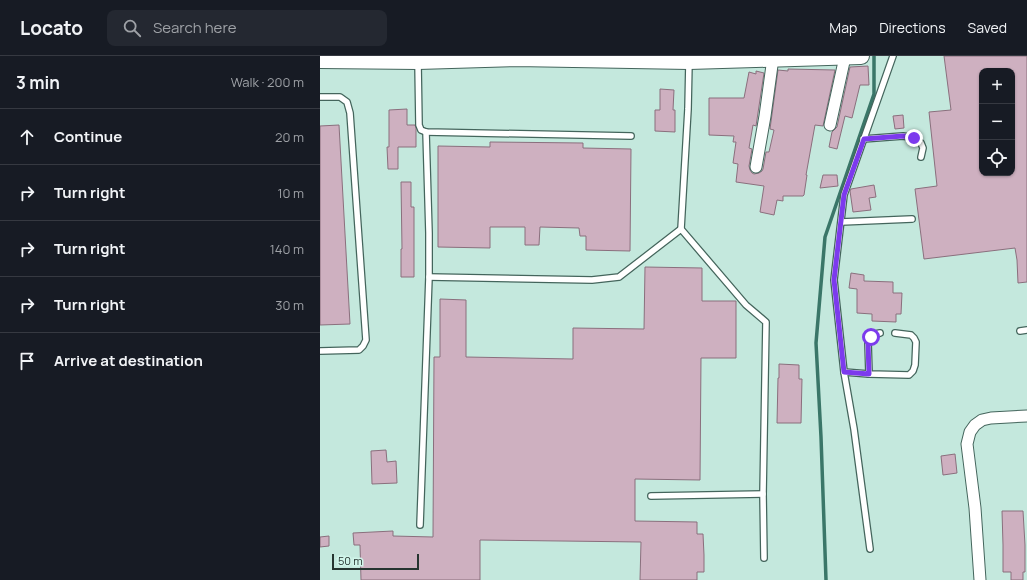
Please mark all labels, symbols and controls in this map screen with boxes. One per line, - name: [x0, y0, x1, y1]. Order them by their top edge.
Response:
- search box: [107, 10, 387, 46]
- text: Locato: [20, 15, 83, 41]
- icon: search: [121, 17, 143, 39]
- text: Search here: [153, 17, 236, 38]
- text: Map: [829, 18, 857, 37]
- text: Directions: [879, 18, 946, 37]
- text: Saved: [968, 18, 1007, 37]
- map controls: [979, 68, 1015, 176]
- button: +: [979, 68, 1015, 104]
- text: 3 min: [16, 71, 60, 94]
- text: Walk · 200 m: [231, 73, 304, 91]
- button: −: [979, 104, 1015, 140]
- icon: ahead: [16, 126, 38, 148]
- text: Continue: [54, 126, 122, 147]
- text: 20 m: [275, 128, 304, 146]
- route end: [905, 129, 923, 147]
- button: locate: [979, 140, 1015, 176]
- icon: right: [16, 182, 38, 204]
- text: Turn right: [54, 182, 125, 203]
- text: 10 m: [277, 184, 304, 202]
- icon: right: [16, 238, 38, 260]
- text: Turn right: [54, 238, 125, 259]
- text: 140 m: [270, 240, 304, 258]
- icon: right: [16, 294, 38, 316]
- text: Turn right: [54, 294, 125, 315]
- text: 30 m: [275, 296, 304, 314]
- route start: [862, 328, 880, 346]
- icon: arrive: [16, 350, 38, 372]
- text: Arrive at destination: [54, 350, 203, 371]
- scale bar: [332, 552, 419, 571]
- text: 50 m: [338, 553, 363, 568]

